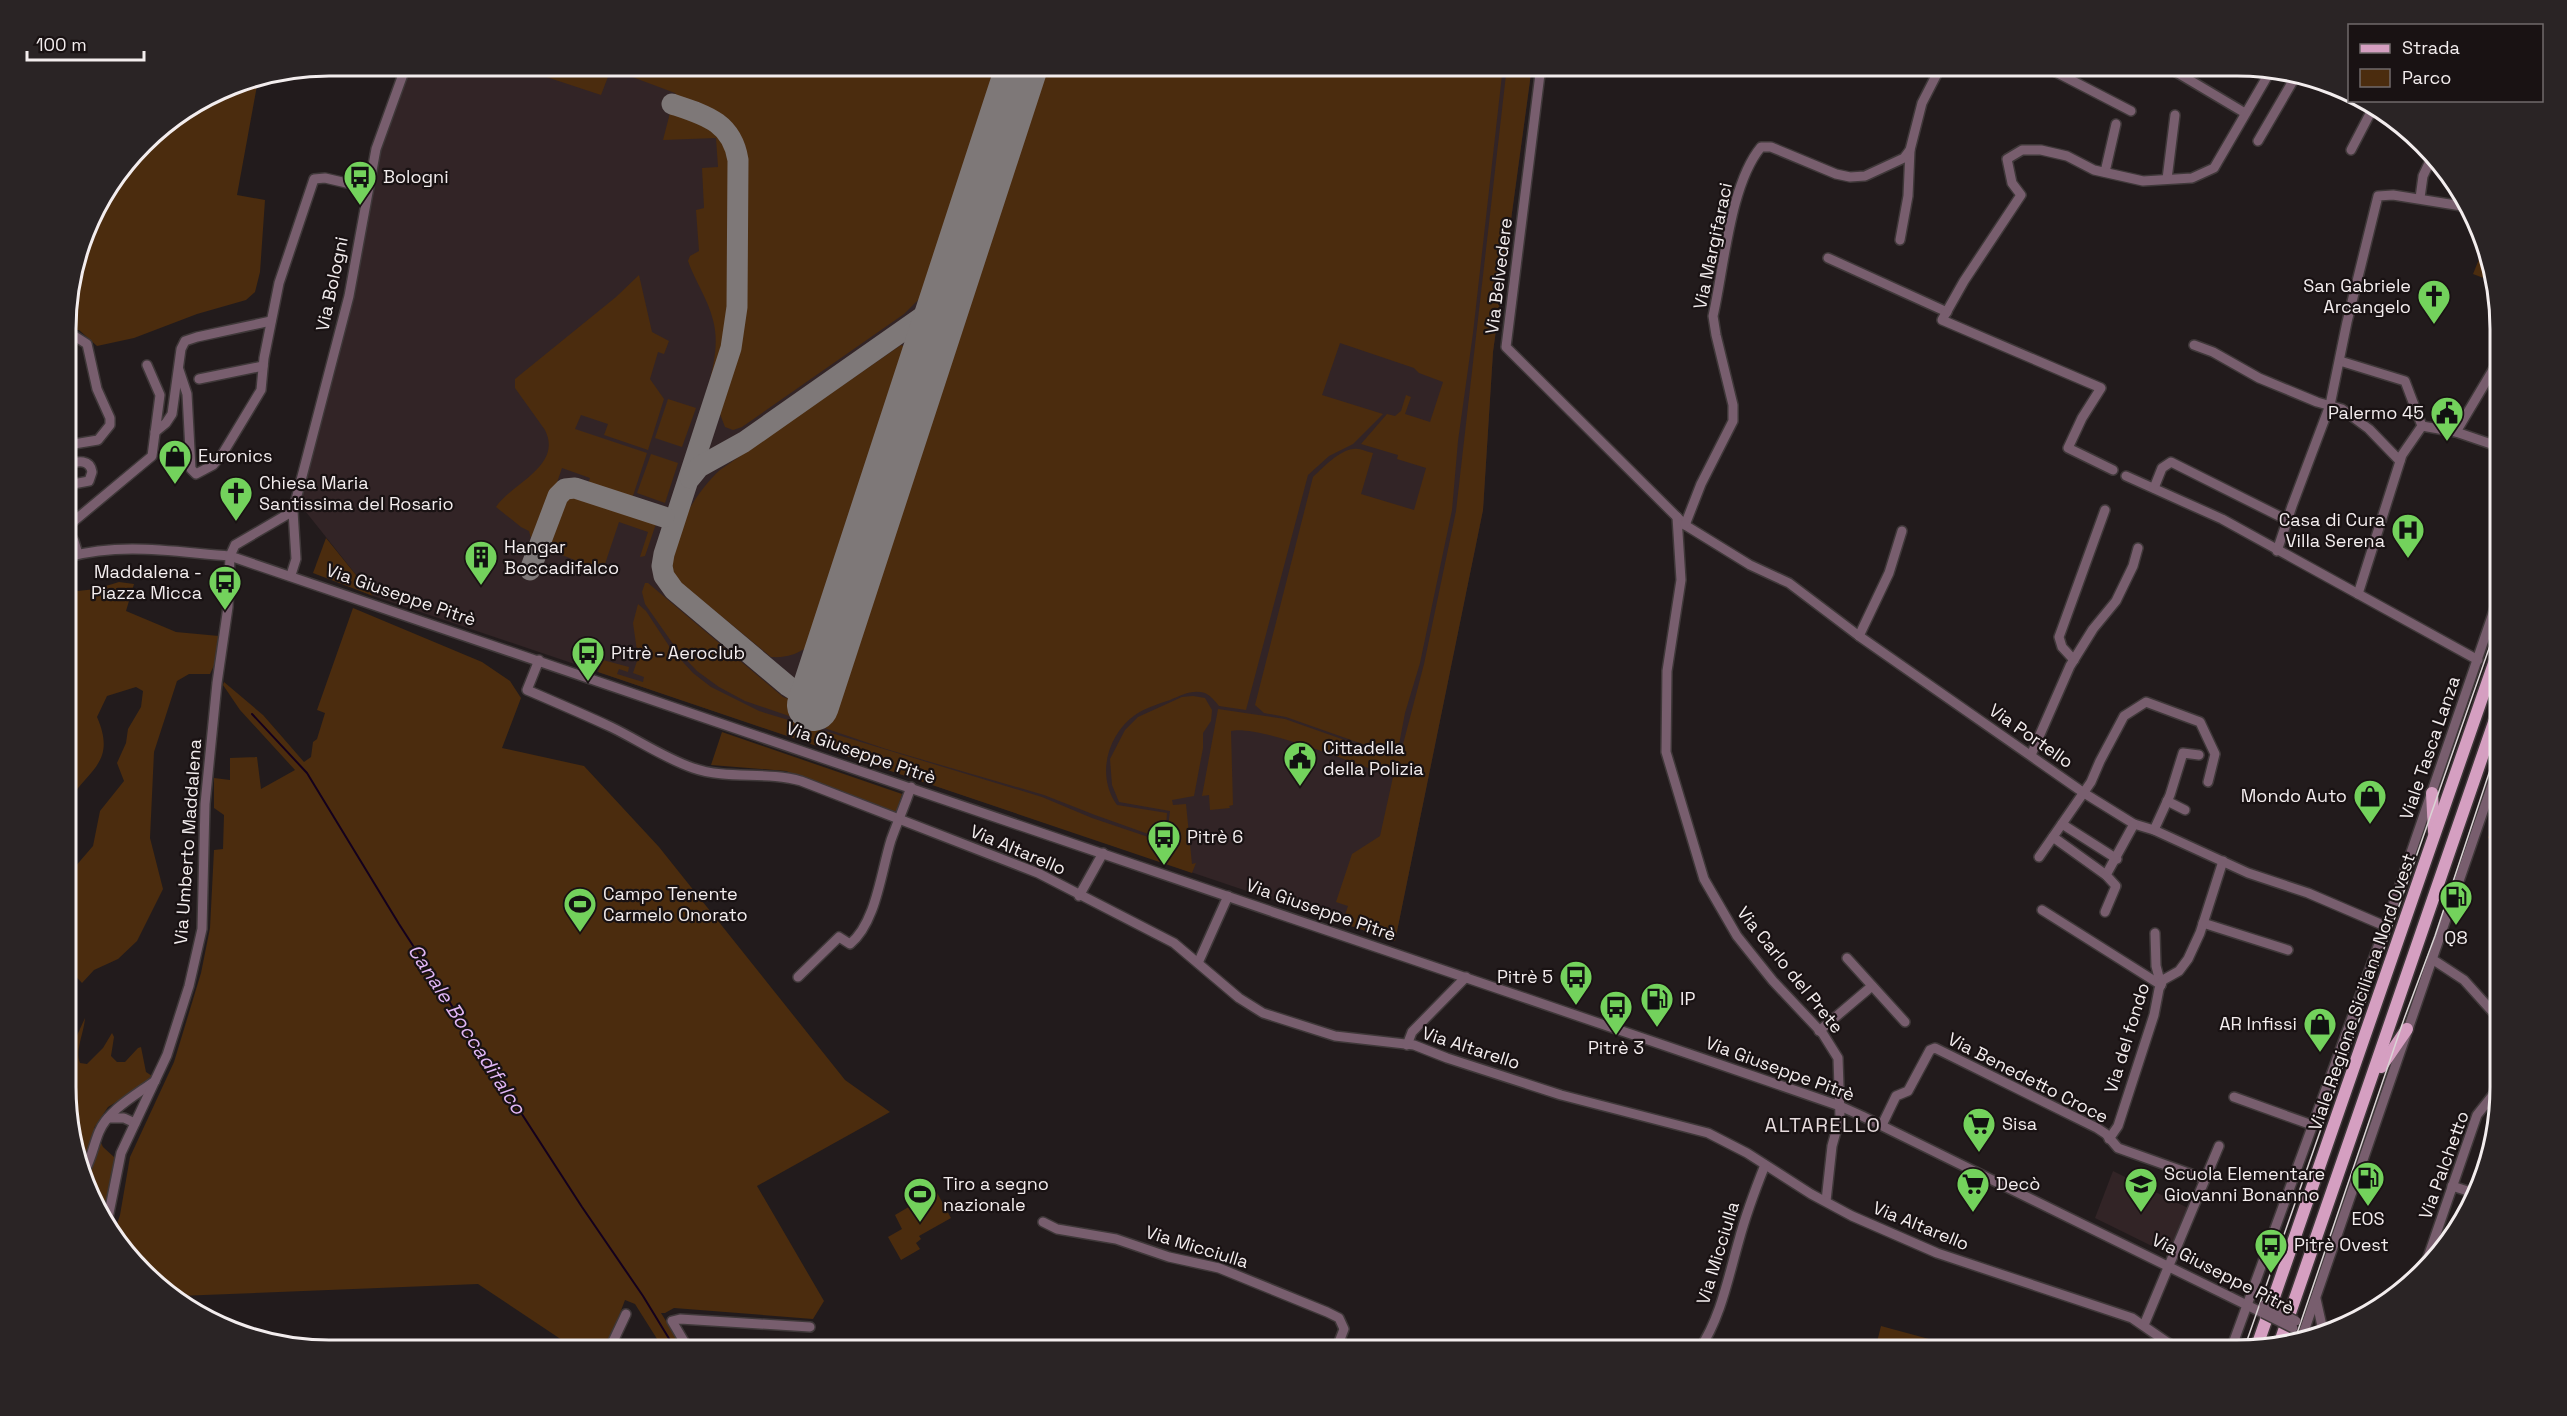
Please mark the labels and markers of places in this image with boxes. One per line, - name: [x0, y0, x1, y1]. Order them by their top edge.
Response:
- bus stop icon: Bologni: [342, 159, 378, 206]
- place label: Bologni: [383, 165, 449, 188]
- place label: San Gabriele Arcangelo: [2303, 274, 2411, 318]
- church icon: San Gabriele Arcangelo: [2416, 278, 2452, 325]
- public building icon: Palermo 45: [2429, 395, 2465, 442]
- place label: Palermo 45: [2328, 401, 2424, 424]
- shop icon: Euronics: [157, 438, 193, 485]
- place label: Euronics: [198, 444, 272, 467]
- place label: Chiesa Maria Santissima del Rosario: [259, 471, 454, 515]
- church icon: Chiesa Maria Santissima del Rosario: [218, 475, 254, 522]
- place label: Casa di Cura Villa Serena: [2279, 508, 2385, 552]
- hospital icon: Casa di Cura Villa Serena: [2390, 512, 2426, 559]
- place label: Hangar Boccadifalco: [504, 535, 619, 579]
- building icon: Hangar Boccadifalco: [463, 539, 499, 586]
- place label: Maddalena - Piazza Micca: [91, 560, 202, 604]
- bus stop icon: Maddalena - Piazza Micca: [207, 564, 243, 611]
- bus stop icon: Pitrè - Aeroclub: [570, 635, 606, 682]
- place label: Pitrè - Aeroclub: [611, 641, 745, 664]
- place label: Cittadella della Polizia: [1323, 736, 1424, 780]
- public building icon: Cittadella della Polizia: [1282, 740, 1318, 787]
- shop icon: Mondo Auto: [2352, 778, 2388, 825]
- place label: Mondo Auto: [2241, 784, 2347, 807]
- bus stop icon: Pitrè 6: [1146, 819, 1182, 866]
- place label: Pitrè 6: [1187, 825, 1243, 848]
- fuel station icon: Q8: [2438, 879, 2474, 926]
- place label: Campo Tenente Carmelo Onorato: [603, 882, 748, 926]
- sports icon: Campo Tenente Carmelo Onorato: [562, 886, 598, 933]
- place label: Q8: [2444, 926, 2468, 949]
- bus stop icon: Pitrè 5: [1558, 959, 1594, 1006]
- place label: Pitrè 5: [1497, 965, 1553, 988]
- fuel station icon: IP: [1639, 981, 1675, 1028]
- place label: IP: [1680, 987, 1695, 1010]
- bus stop icon: Pitrè 3: [1598, 989, 1634, 1036]
- shop icon: AR Infissi: [2302, 1006, 2338, 1053]
- place label: AR Infissi: [2219, 1012, 2297, 1035]
- place label: Pitrè 3: [1588, 1036, 1644, 1059]
- supermarket icon: Sisa: [1961, 1106, 1997, 1153]
- place label: Sisa: [2002, 1112, 2037, 1135]
- fuel station icon: EOS: [2350, 1160, 2386, 1207]
- place label: Scuola Elementare Giovanni Bonanno: [2164, 1162, 2325, 1206]
- supermarket icon: Decò: [1955, 1166, 1991, 1213]
- school or university icon: Scuola Elementare Giovanni Bonanno: [2123, 1166, 2159, 1213]
- place label: Tiro a segno nazionale: [943, 1172, 1049, 1216]
- place label: Decò: [1996, 1172, 2040, 1195]
- sports icon: Tiro a segno nazionale: [902, 1176, 938, 1223]
- place label: EOS: [2351, 1207, 2385, 1230]
- bus stop icon: Pitrè Ovest: [2253, 1227, 2289, 1274]
- place label: Pitrè Ovest: [2294, 1233, 2389, 1256]

